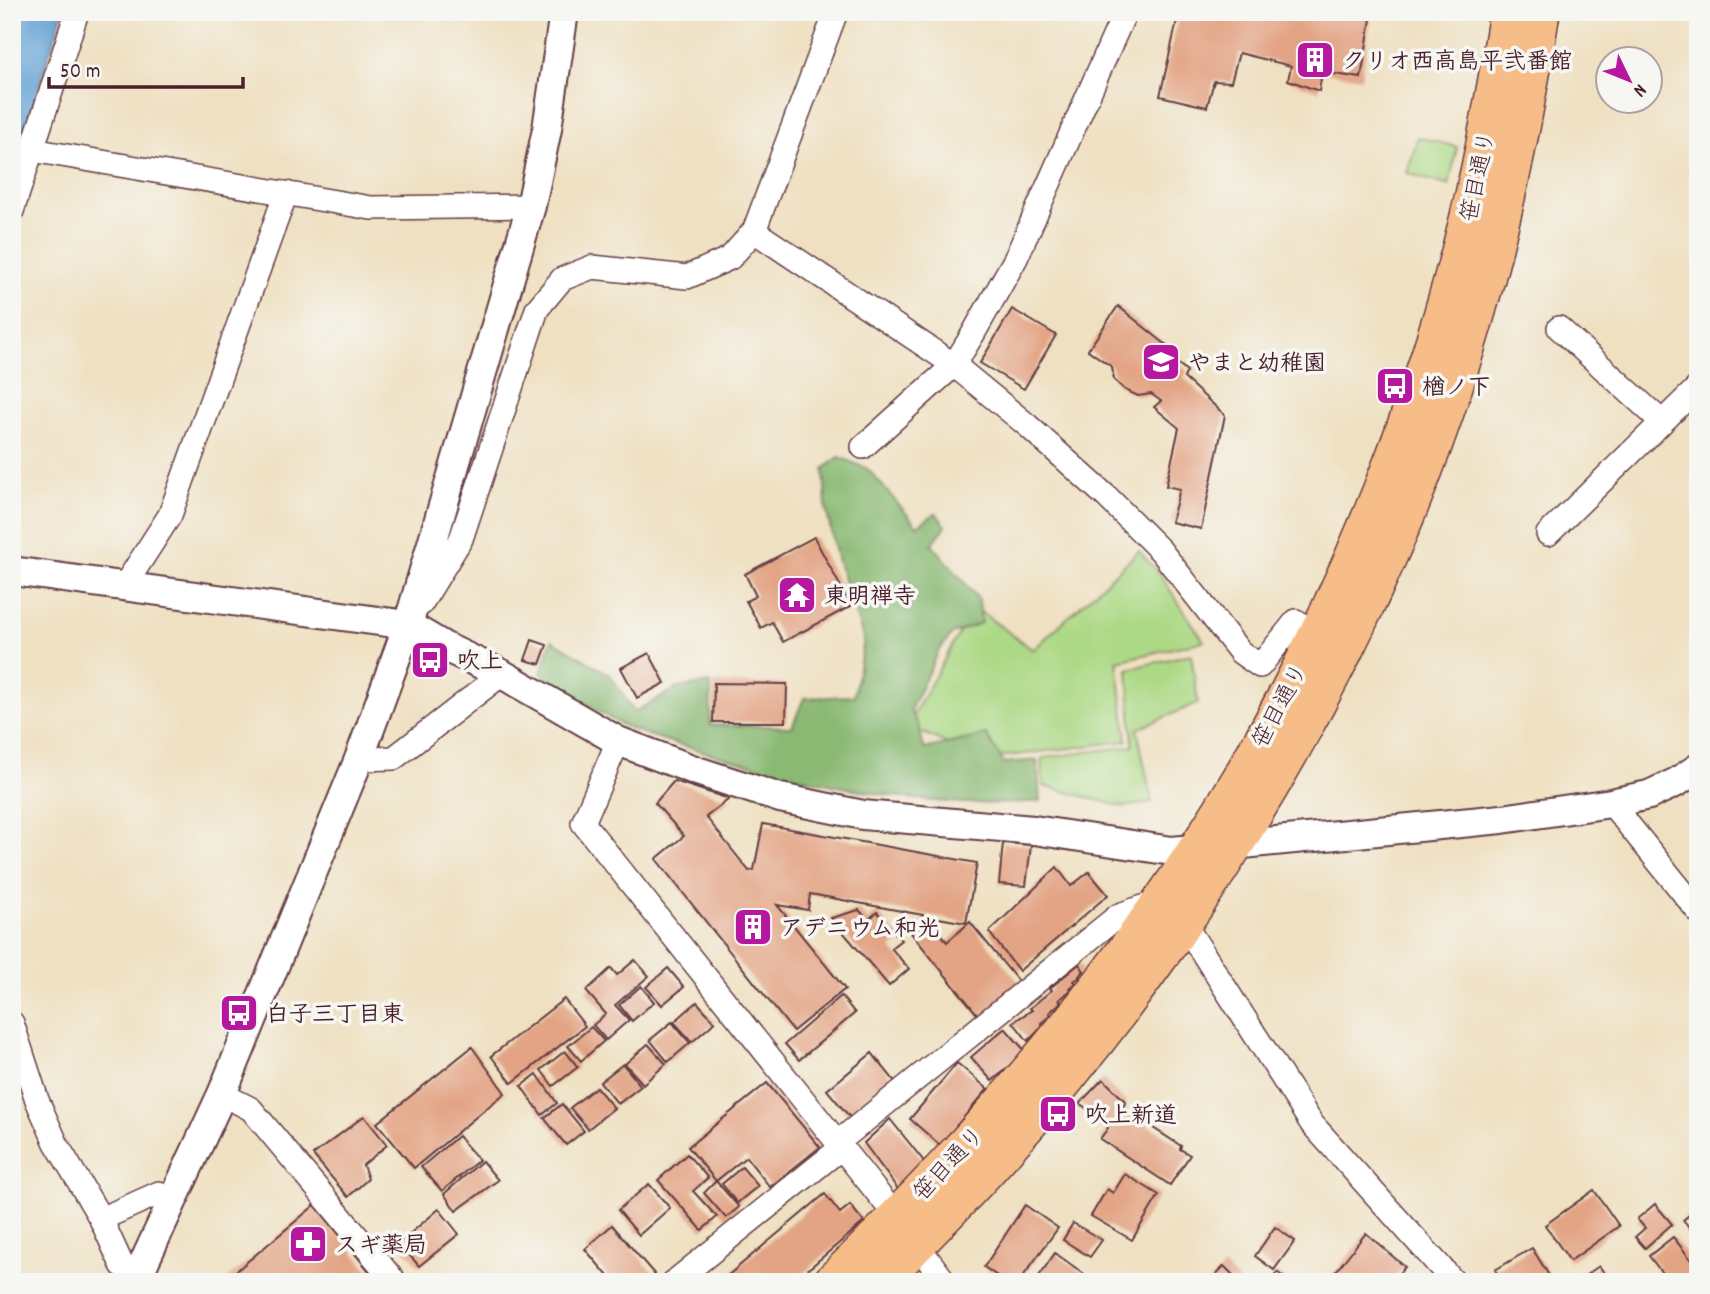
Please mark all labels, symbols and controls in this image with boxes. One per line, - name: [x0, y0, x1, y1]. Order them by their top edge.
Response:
- building icon: クリオ西高島平弐番館: [1294, 39, 1336, 81]
- scale bar: [49, 46, 243, 90]
- north arrow: [1594, 46, 1664, 116]
- place label: クリオ西高島平弐番館: [1342, 47, 1572, 80]
- text: 50 m: [60, 58, 100, 88]
- text: N: [1626, 77, 1652, 102]
- street label: 笹目通り: [1455, 128, 1506, 225]
- school or university icon: やまと幼稚園: [1140, 341, 1182, 383]
- place label: やまと幼稚園: [1188, 349, 1326, 382]
- bus stop icon: 楢ノ下: [1374, 365, 1416, 407]
- place label: 楢ノ下: [1422, 373, 1491, 406]
- temple icon: 東明禅寺: [776, 574, 818, 616]
- place label: 東明禅寺: [824, 582, 916, 615]
- bus stop icon: 吹上: [409, 639, 451, 681]
- place label: 吹上: [457, 647, 503, 680]
- street label: 笹目通り: [1246, 658, 1318, 755]
- building icon: アデニウム和光: [732, 906, 774, 948]
- place label: アデニウム和光: [780, 914, 940, 947]
- bus stop icon: 白子三丁目東: [218, 992, 260, 1034]
- place label: 白子三丁目東: [266, 1000, 404, 1033]
- bus stop icon: 吹上新道: [1037, 1093, 1079, 1135]
- place label: 吹上新道: [1085, 1101, 1177, 1134]
- street label: 笹目通り: [907, 1120, 994, 1210]
- pharmacy icon: スギ薬局: [287, 1223, 329, 1265]
- place label: スギ薬局: [335, 1231, 427, 1264]

